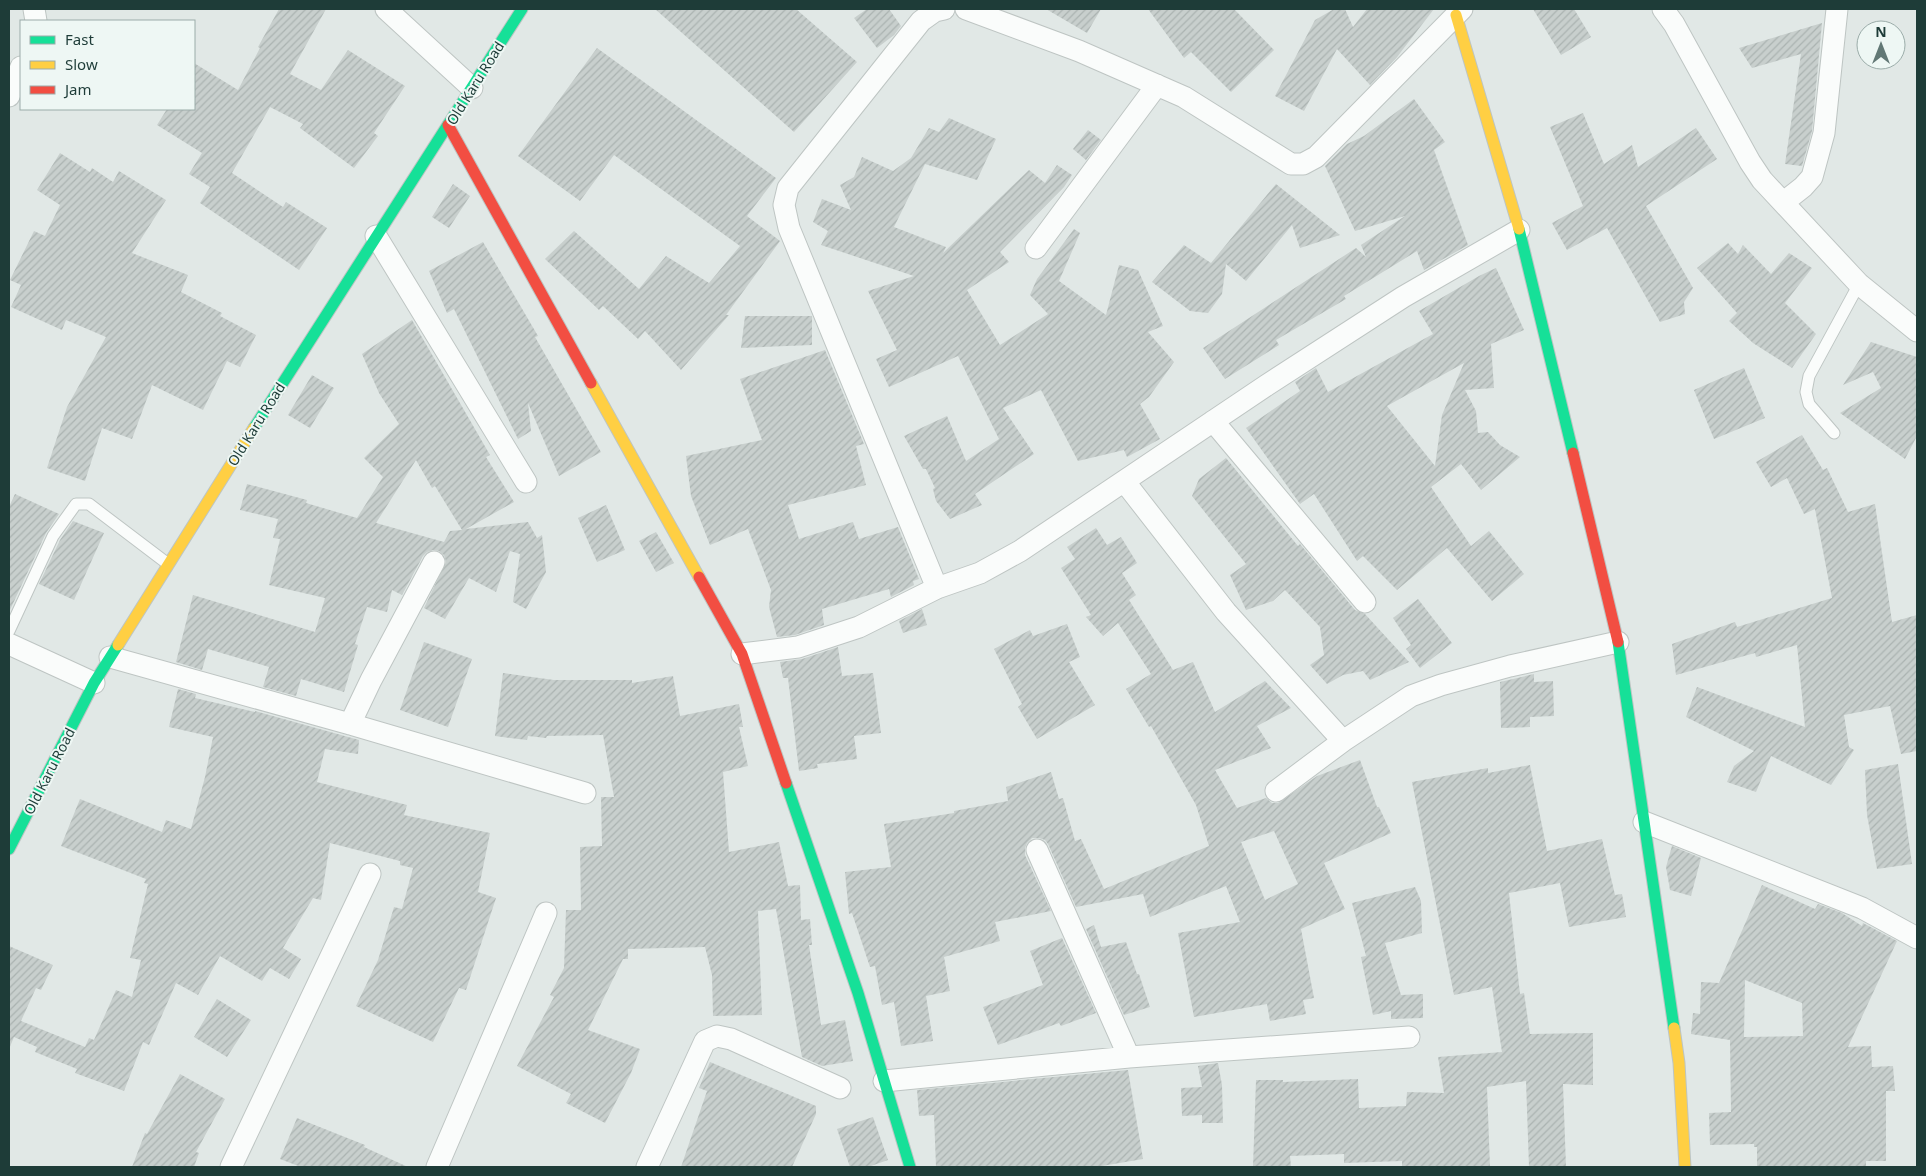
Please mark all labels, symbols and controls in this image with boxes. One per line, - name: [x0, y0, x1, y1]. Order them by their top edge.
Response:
- legend: [20, 20, 195, 110]
- north arrow: [1856, 20, 1906, 70]
- text: N: [1875, 22, 1887, 41]
- text: Fast: [65, 29, 94, 49]
- street label: Old Karu Road: [442, 38, 508, 128]
- text: Slow: [65, 54, 98, 74]
- text: Jam: [63, 79, 92, 99]
- street label: Old Karu Road: [223, 379, 289, 469]
- street label: Old Karu Road: [19, 724, 79, 818]

